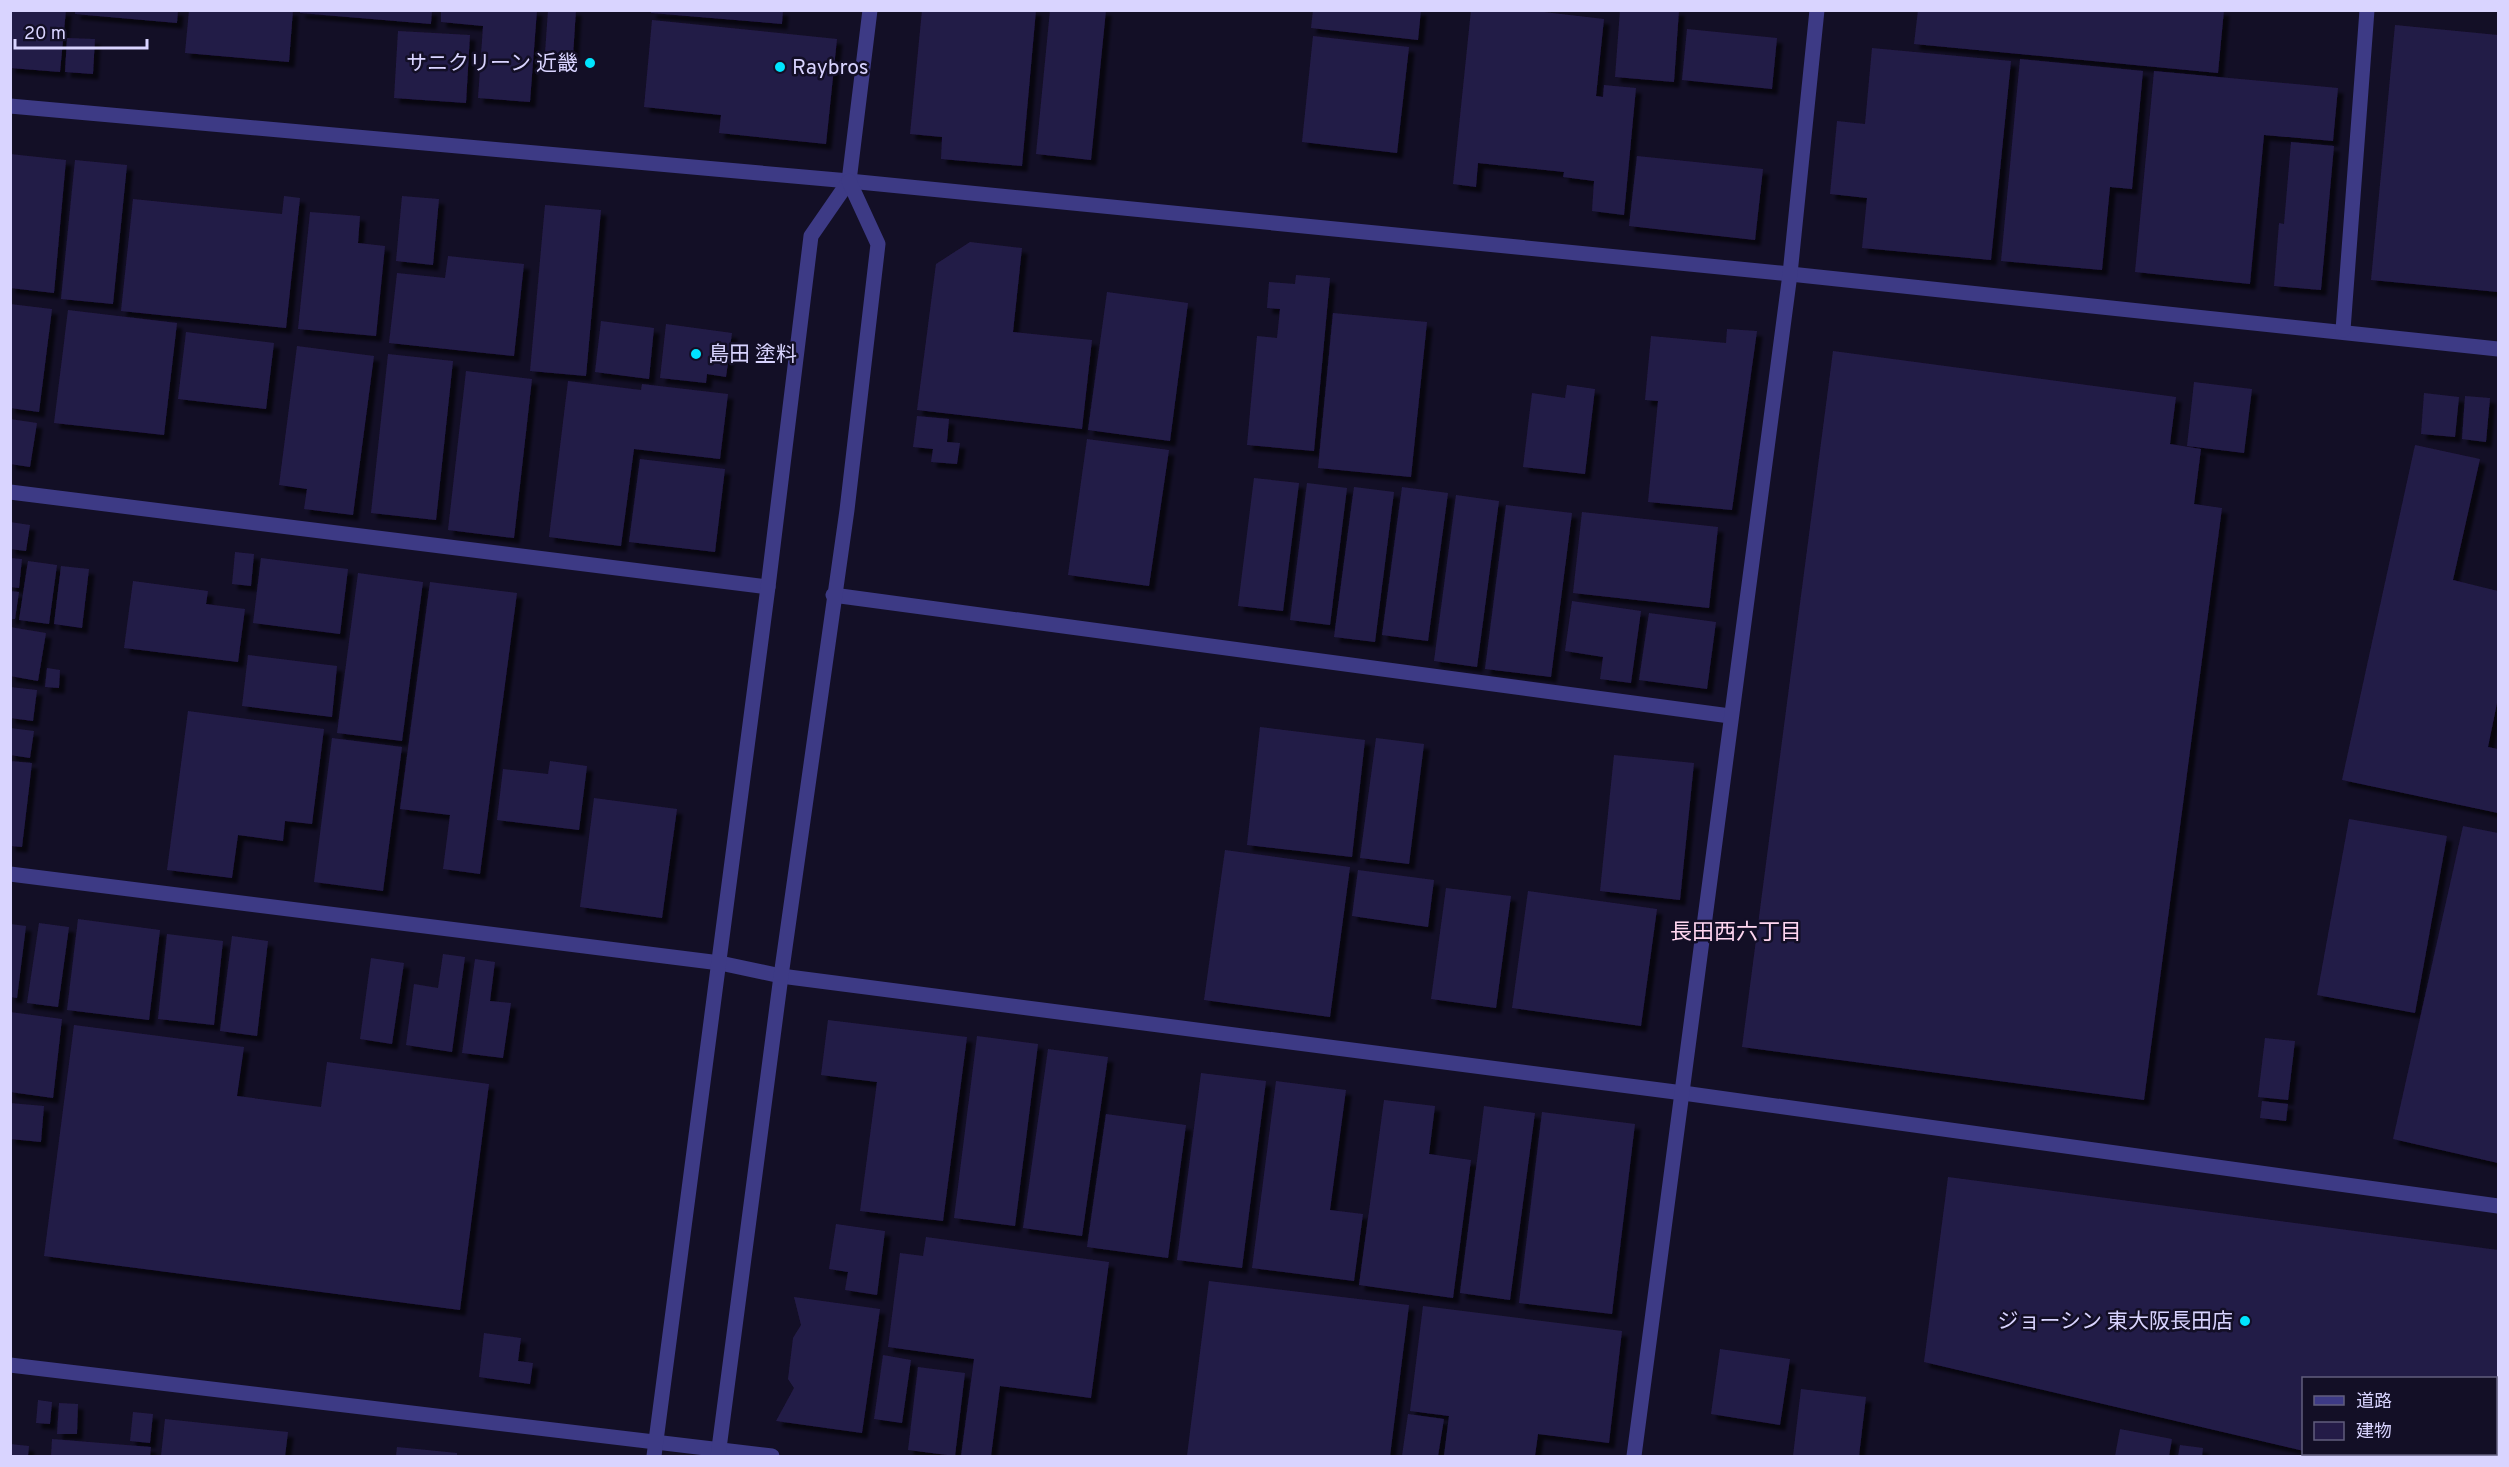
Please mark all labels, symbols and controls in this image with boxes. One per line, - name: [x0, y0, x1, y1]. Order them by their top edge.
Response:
- scale bar: [15, 12, 147, 50]
- text: 20 m: [24, 23, 66, 46]
- place label: サニクリーン 近畿: [406, 51, 578, 78]
- place label: Raybros: [792, 55, 869, 82]
- marker: サニクリーン 近畿: [583, 56, 597, 70]
- marker: Raybros: [773, 60, 787, 74]
- place label: 島田 塗料: [708, 342, 797, 369]
- marker: 島田 塗料: [689, 347, 703, 361]
- district label: 長田西六丁目: [1670, 920, 1802, 947]
- place label: ジョーシン 東大阪長田店: [1997, 1309, 2233, 1336]
- marker: ジョーシン 東大阪長田店: [2238, 1314, 2252, 1328]
- legend: [2302, 1377, 2497, 1455]
- text: 道路: [2356, 1391, 2392, 1414]
- text: 建物: [2356, 1421, 2392, 1444]

